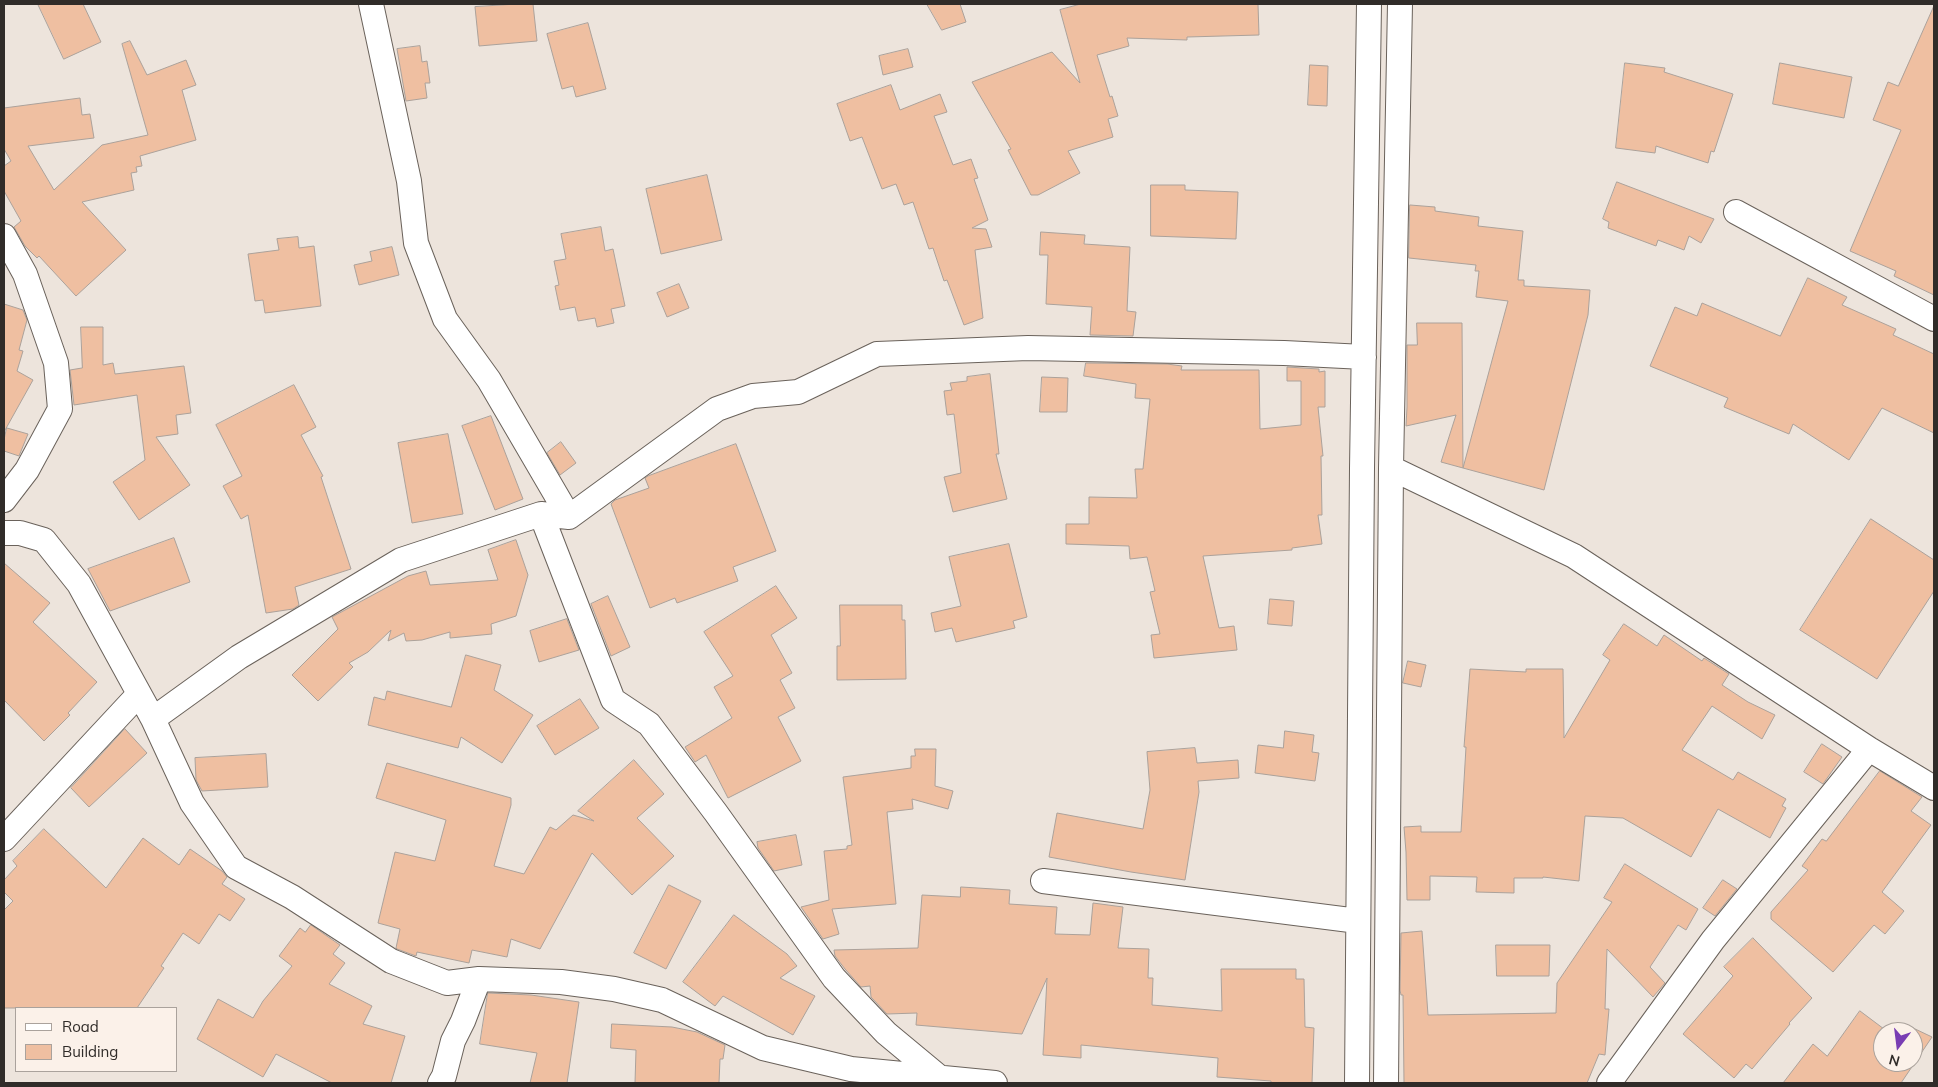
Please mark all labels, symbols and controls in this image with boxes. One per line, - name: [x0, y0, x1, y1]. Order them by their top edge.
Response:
- legend: [15, 1007, 178, 1072]
- text: Road: [62, 1017, 99, 1036]
- north arrow: [1873, 1022, 1923, 1072]
- text: Building: [62, 1042, 118, 1061]
- text: N: [1887, 1050, 1902, 1071]

